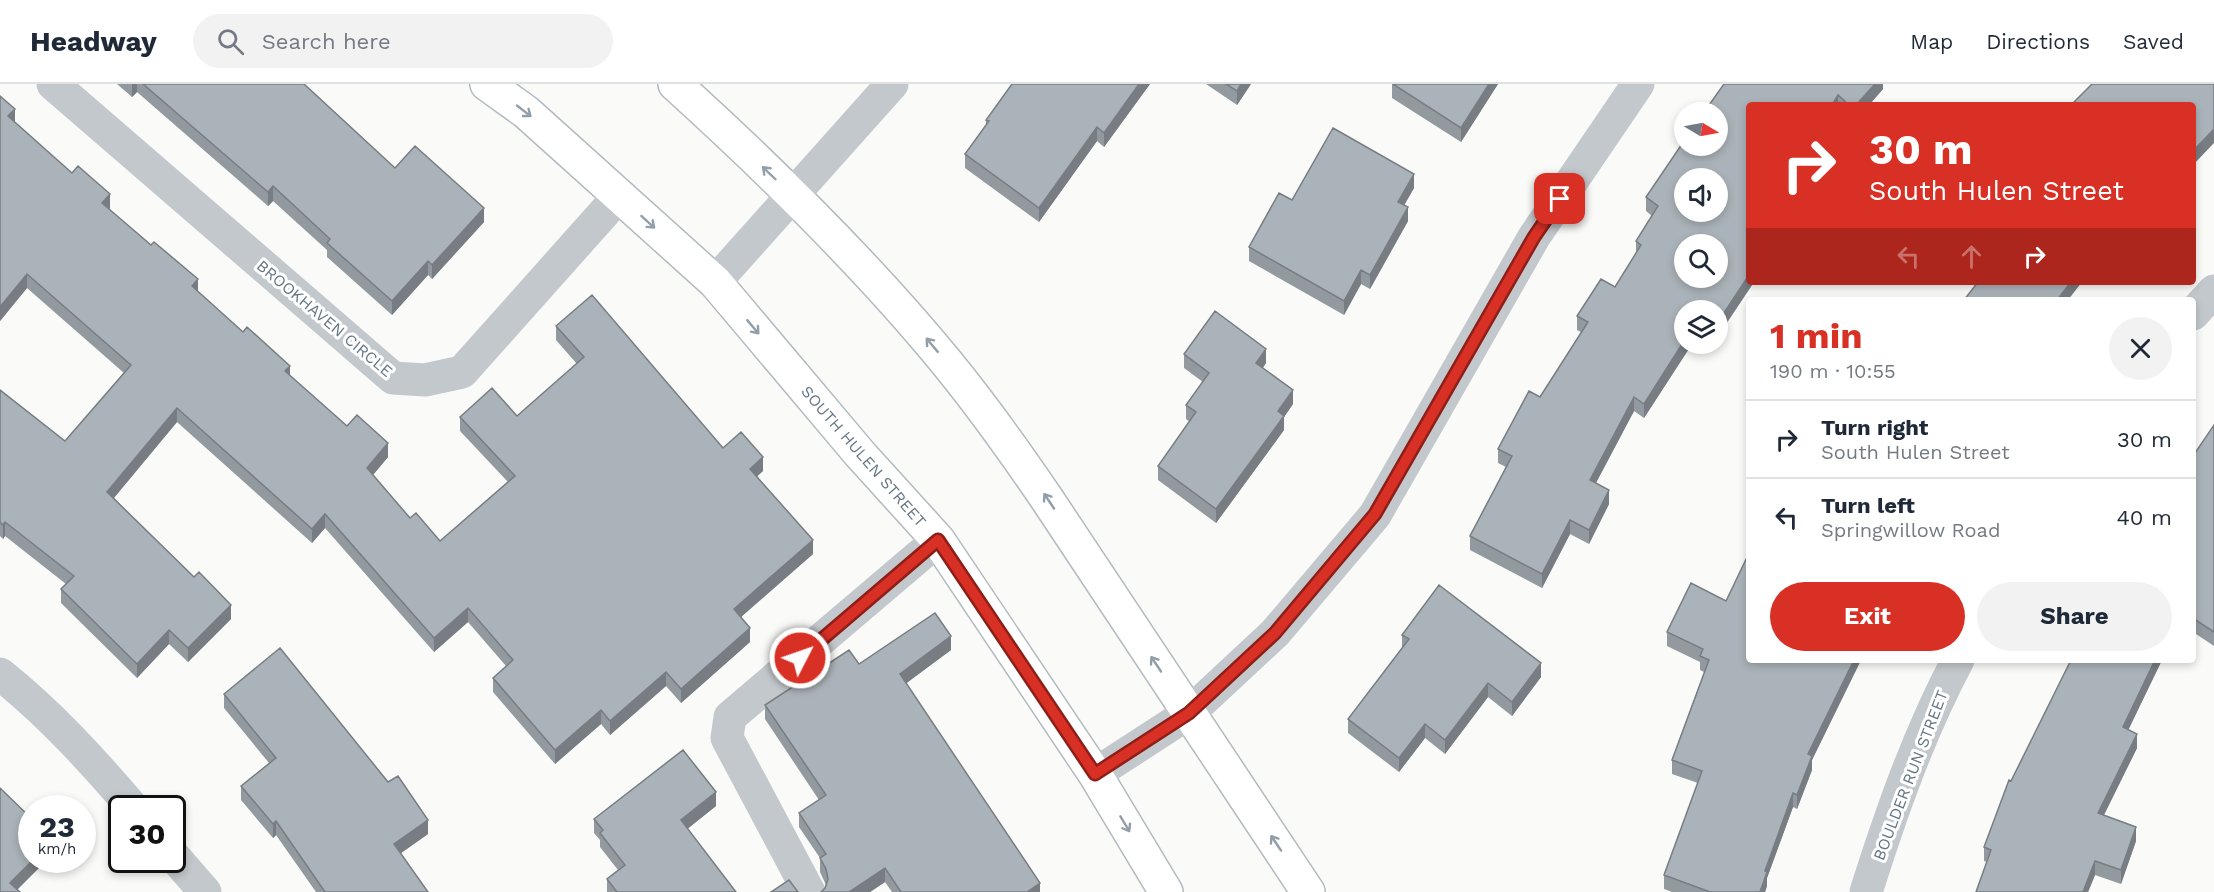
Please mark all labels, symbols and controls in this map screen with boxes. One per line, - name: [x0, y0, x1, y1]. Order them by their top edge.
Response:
- search box: [193, 14, 613, 68]
- text: Headway: [30, 25, 157, 58]
- icon: search: [214, 25, 247, 58]
- text: Search here: [262, 29, 391, 54]
- text: Map: [1910, 29, 1953, 54]
- text: Directions: [1986, 29, 2090, 54]
- text: Saved: [2123, 29, 2184, 54]
- north arrow: [1674, 102, 1728, 156]
- map controls: [1674, 102, 1728, 354]
- one-way arrow: [516, 104, 532, 117]
- text: 30 m: [1869, 125, 1973, 174]
- icon: right: [1770, 126, 1848, 204]
- one-way arrow: [762, 166, 777, 181]
- button: sound: [1674, 168, 1728, 222]
- pin: [1534, 173, 1585, 224]
- text: South Hulen Street: [1869, 175, 2124, 207]
- icon: arrive: [1543, 182, 1576, 215]
- one-way arrow: [640, 215, 655, 229]
- button: search: [1674, 234, 1728, 288]
- icon: left: [1892, 240, 1925, 273]
- icon: ahead: [1955, 240, 1988, 273]
- icon: right: [2018, 240, 2051, 273]
- street label: BROOKHAVEN CIRCLE: [253, 256, 396, 381]
- button: layers: [1674, 300, 1728, 354]
- text: 1 min: [1770, 315, 1862, 357]
- button: close: [2109, 317, 2172, 380]
- one-way arrow: [746, 319, 760, 334]
- one-way arrow: [925, 338, 939, 353]
- text: 190 m · 10:55: [1770, 359, 1896, 383]
- street label: SOUTH HULEN STREET: [797, 382, 930, 531]
- text: Turn right: [1821, 415, 1928, 440]
- icon: right: [1770, 423, 1803, 456]
- text: 30 m: [2117, 427, 2172, 452]
- text: South Hulen Street: [1821, 440, 2010, 464]
- one-way arrow: [1042, 493, 1055, 510]
- text: Turn left: [1821, 493, 1915, 518]
- icon: left: [1770, 501, 1803, 534]
- text: 40 m: [2116, 505, 2172, 530]
- text: Springwillow Road: [1821, 518, 2000, 542]
- button: Exit: [1770, 582, 1965, 651]
- button: Share: [1977, 582, 2172, 651]
- position arrow: [768, 626, 832, 690]
- one-way arrow: [1150, 656, 1162, 673]
- street label: BOULDER RUN STREET: [1869, 687, 1952, 863]
- speed limit sign: 30: [108, 795, 186, 873]
- text: 23: [39, 809, 75, 844]
- one-way arrow: [1119, 815, 1131, 832]
- one-way arrow: [1270, 836, 1282, 852]
- text: km/h: [38, 840, 76, 858]

